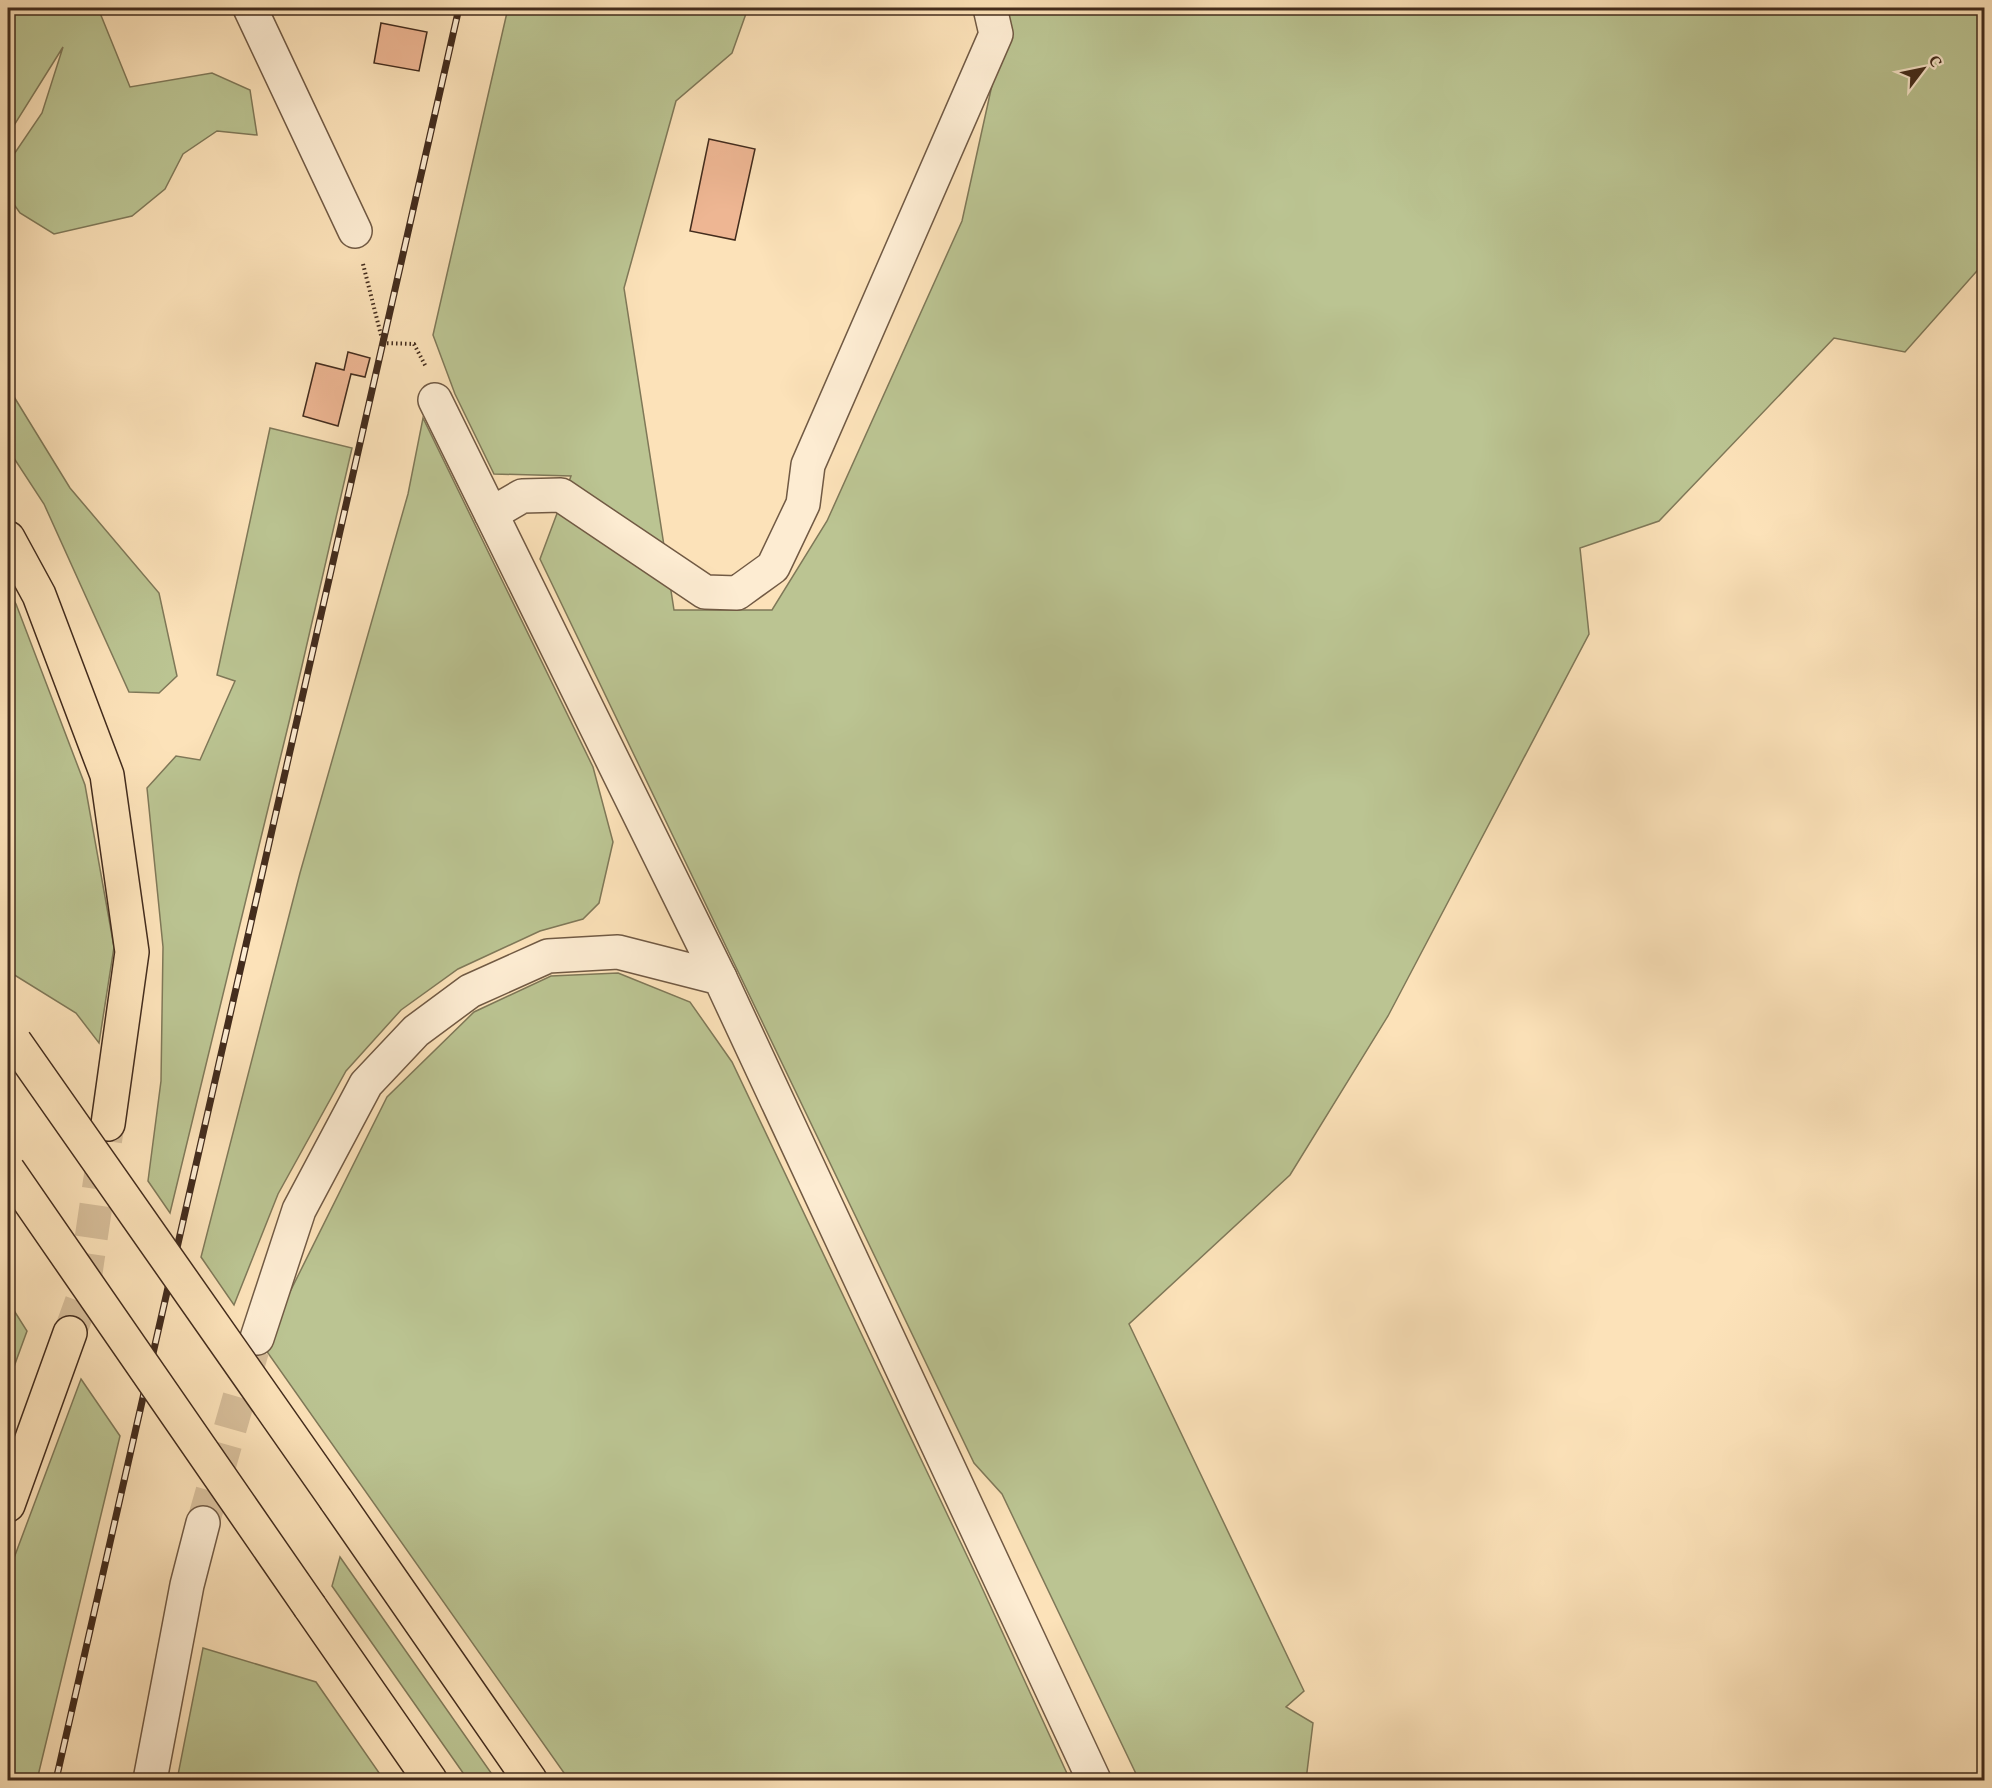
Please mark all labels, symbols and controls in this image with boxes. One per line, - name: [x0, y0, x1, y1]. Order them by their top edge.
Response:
- north arrow: [1893, 39, 1953, 99]
- text: С: [1922, 52, 1946, 72]

